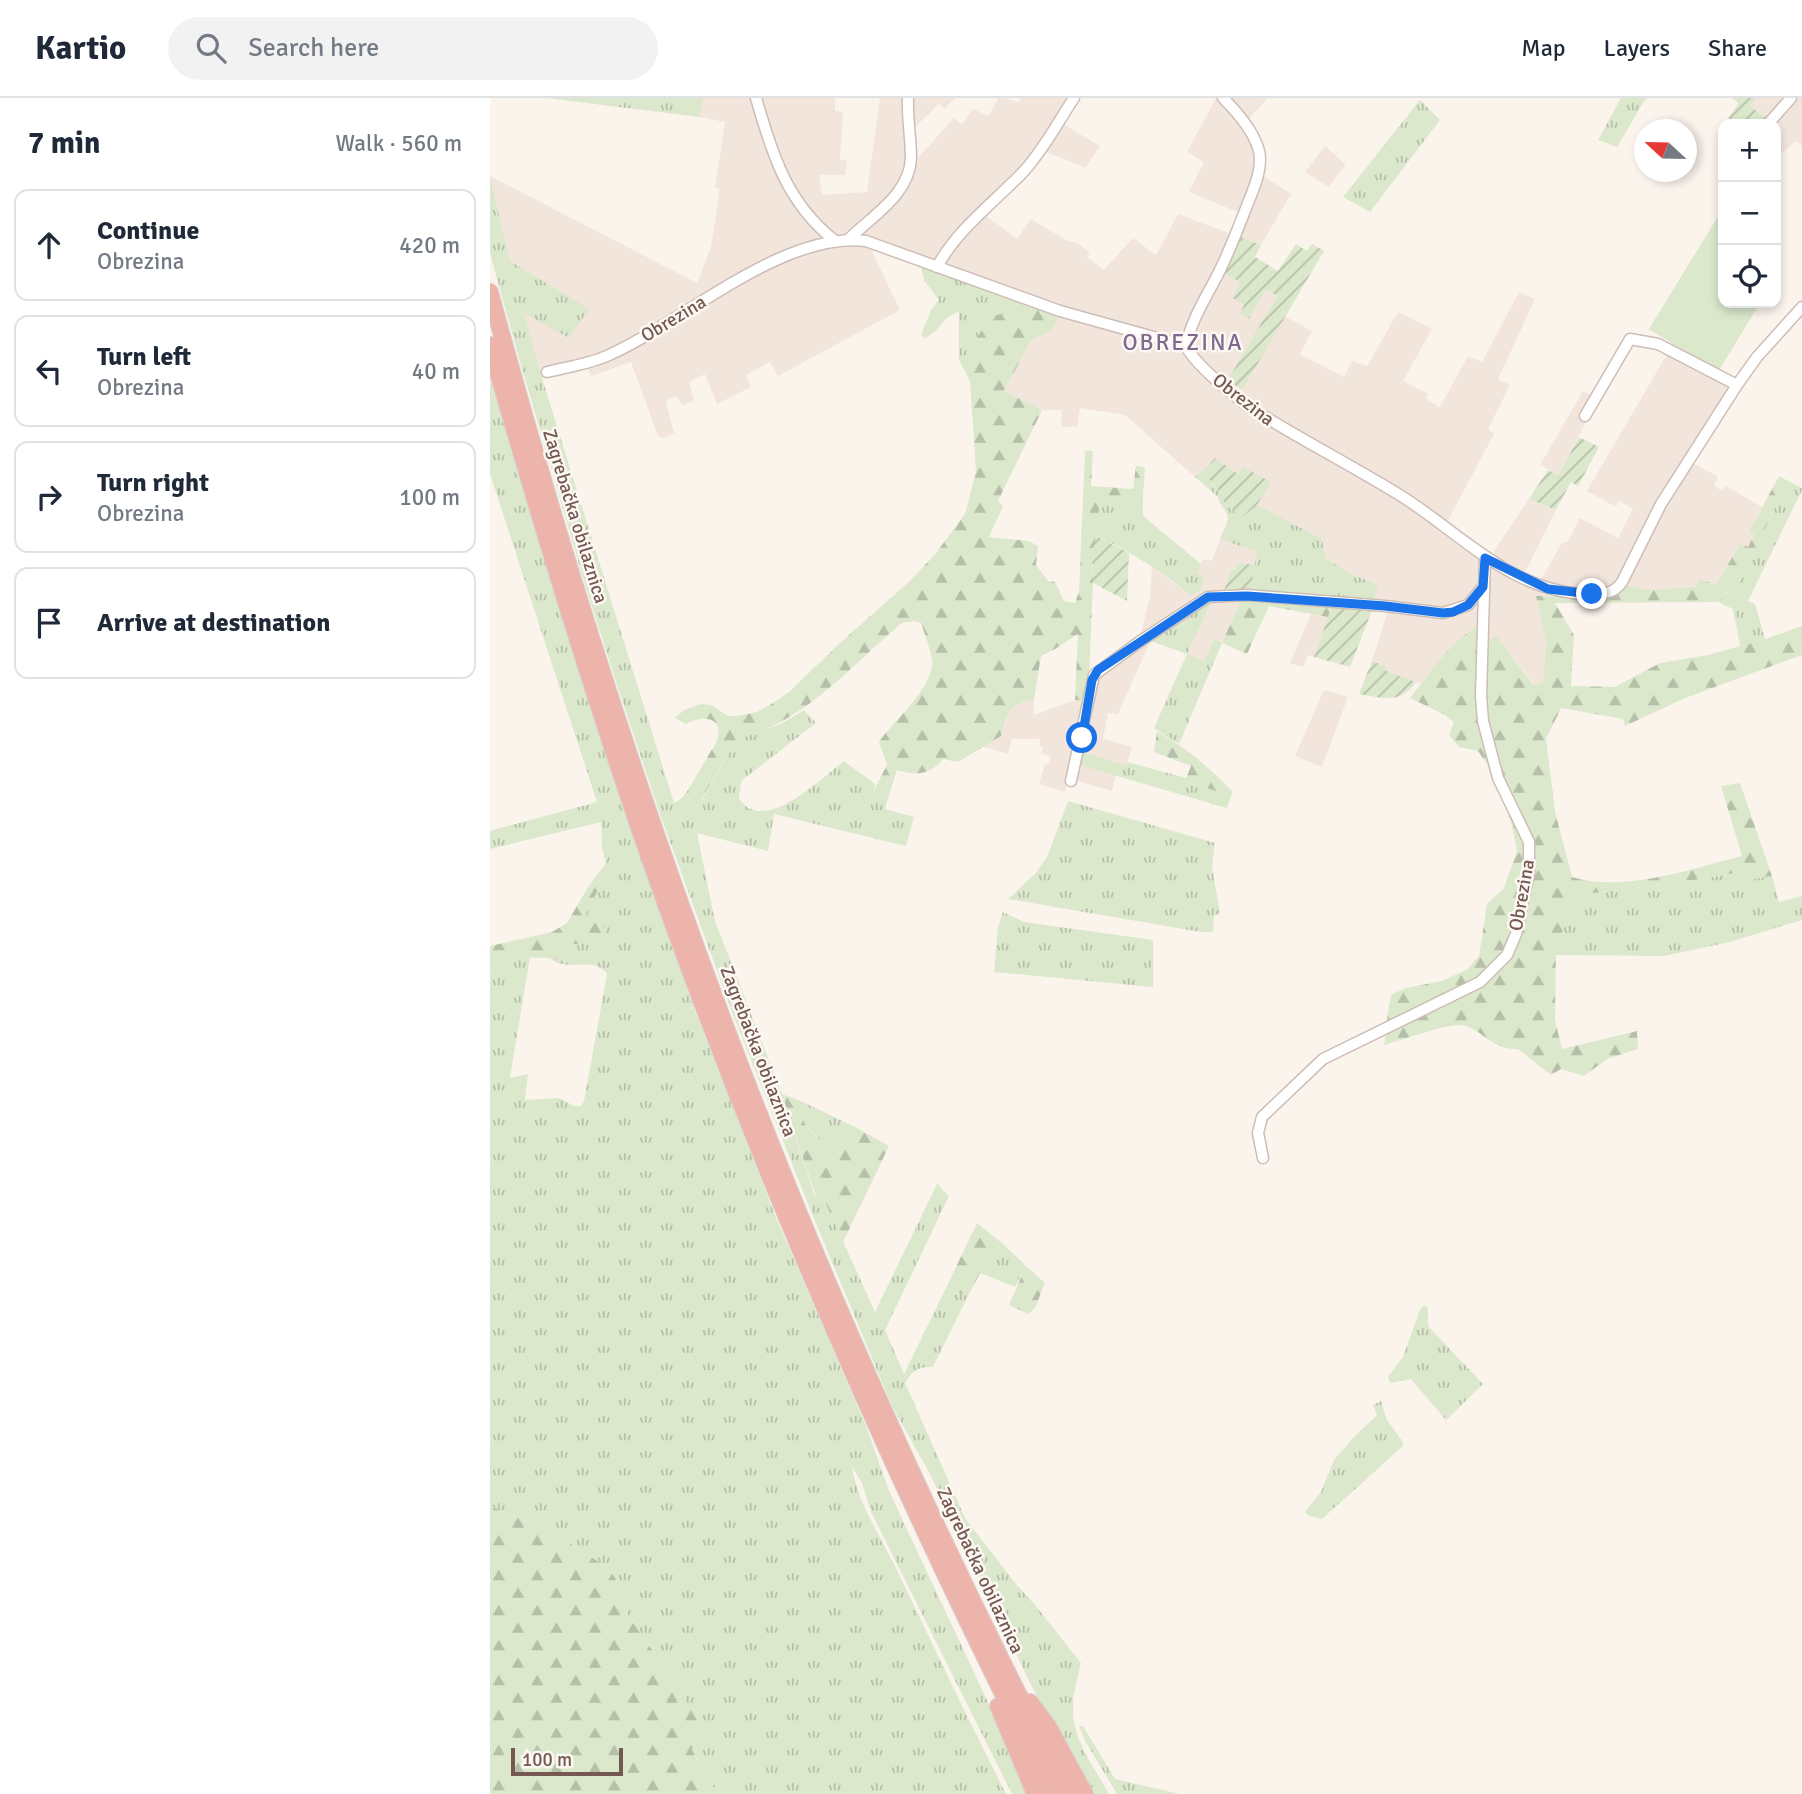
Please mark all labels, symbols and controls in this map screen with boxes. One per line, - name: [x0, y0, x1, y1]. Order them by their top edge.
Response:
- search box: [168, 17, 658, 80]
- text: Kartio: [35, 28, 126, 69]
- icon: search: [192, 29, 230, 67]
- text: Search here: [248, 32, 379, 64]
- text: Map: [1521, 33, 1566, 63]
- text: Layers: [1604, 33, 1670, 63]
- text: Share: [1708, 33, 1767, 63]
- north arrow: [1634, 119, 1697, 182]
- map controls: [1718, 119, 1781, 308]
- button: +: [1718, 119, 1781, 182]
- text: 7 min: [28, 125, 100, 162]
- text: Walk · 560 m: [336, 129, 462, 158]
- button: −: [1718, 182, 1781, 245]
- text: Continue: [97, 215, 199, 247]
- icon: ahead: [30, 226, 68, 264]
- text: 420 m: [399, 231, 460, 260]
- button: locate: [1718, 245, 1781, 308]
- text: Obrezina: [97, 247, 185, 276]
- street label: Obrezina: [636, 290, 711, 348]
- district label: OBREZINA: [1122, 328, 1244, 357]
- text: Turn left: [97, 341, 191, 373]
- icon: left: [30, 352, 68, 390]
- text: 40 m: [412, 357, 460, 386]
- street label: Obrezina: [1208, 368, 1279, 431]
- text: Obrezina: [97, 373, 185, 402]
- street label: Zagrebačka obilaznica: [537, 426, 613, 606]
- text: Turn right: [97, 467, 209, 499]
- icon: right: [30, 478, 68, 516]
- text: 100 m: [399, 483, 460, 512]
- text: Obrezina: [97, 499, 185, 528]
- route end: [1576, 578, 1607, 609]
- icon: arrive: [30, 604, 68, 642]
- text: Arrive at destination: [97, 607, 330, 639]
- route start: [1066, 722, 1097, 753]
- street label: Obrezina: [1504, 857, 1540, 933]
- street label: Zagrebačka obilaznica: [714, 963, 802, 1140]
- street label: Zagrebačka obilaznica: [931, 1483, 1029, 1657]
- scale bar: [511, 1745, 623, 1777]
- text: 100 m: [522, 1748, 572, 1772]

